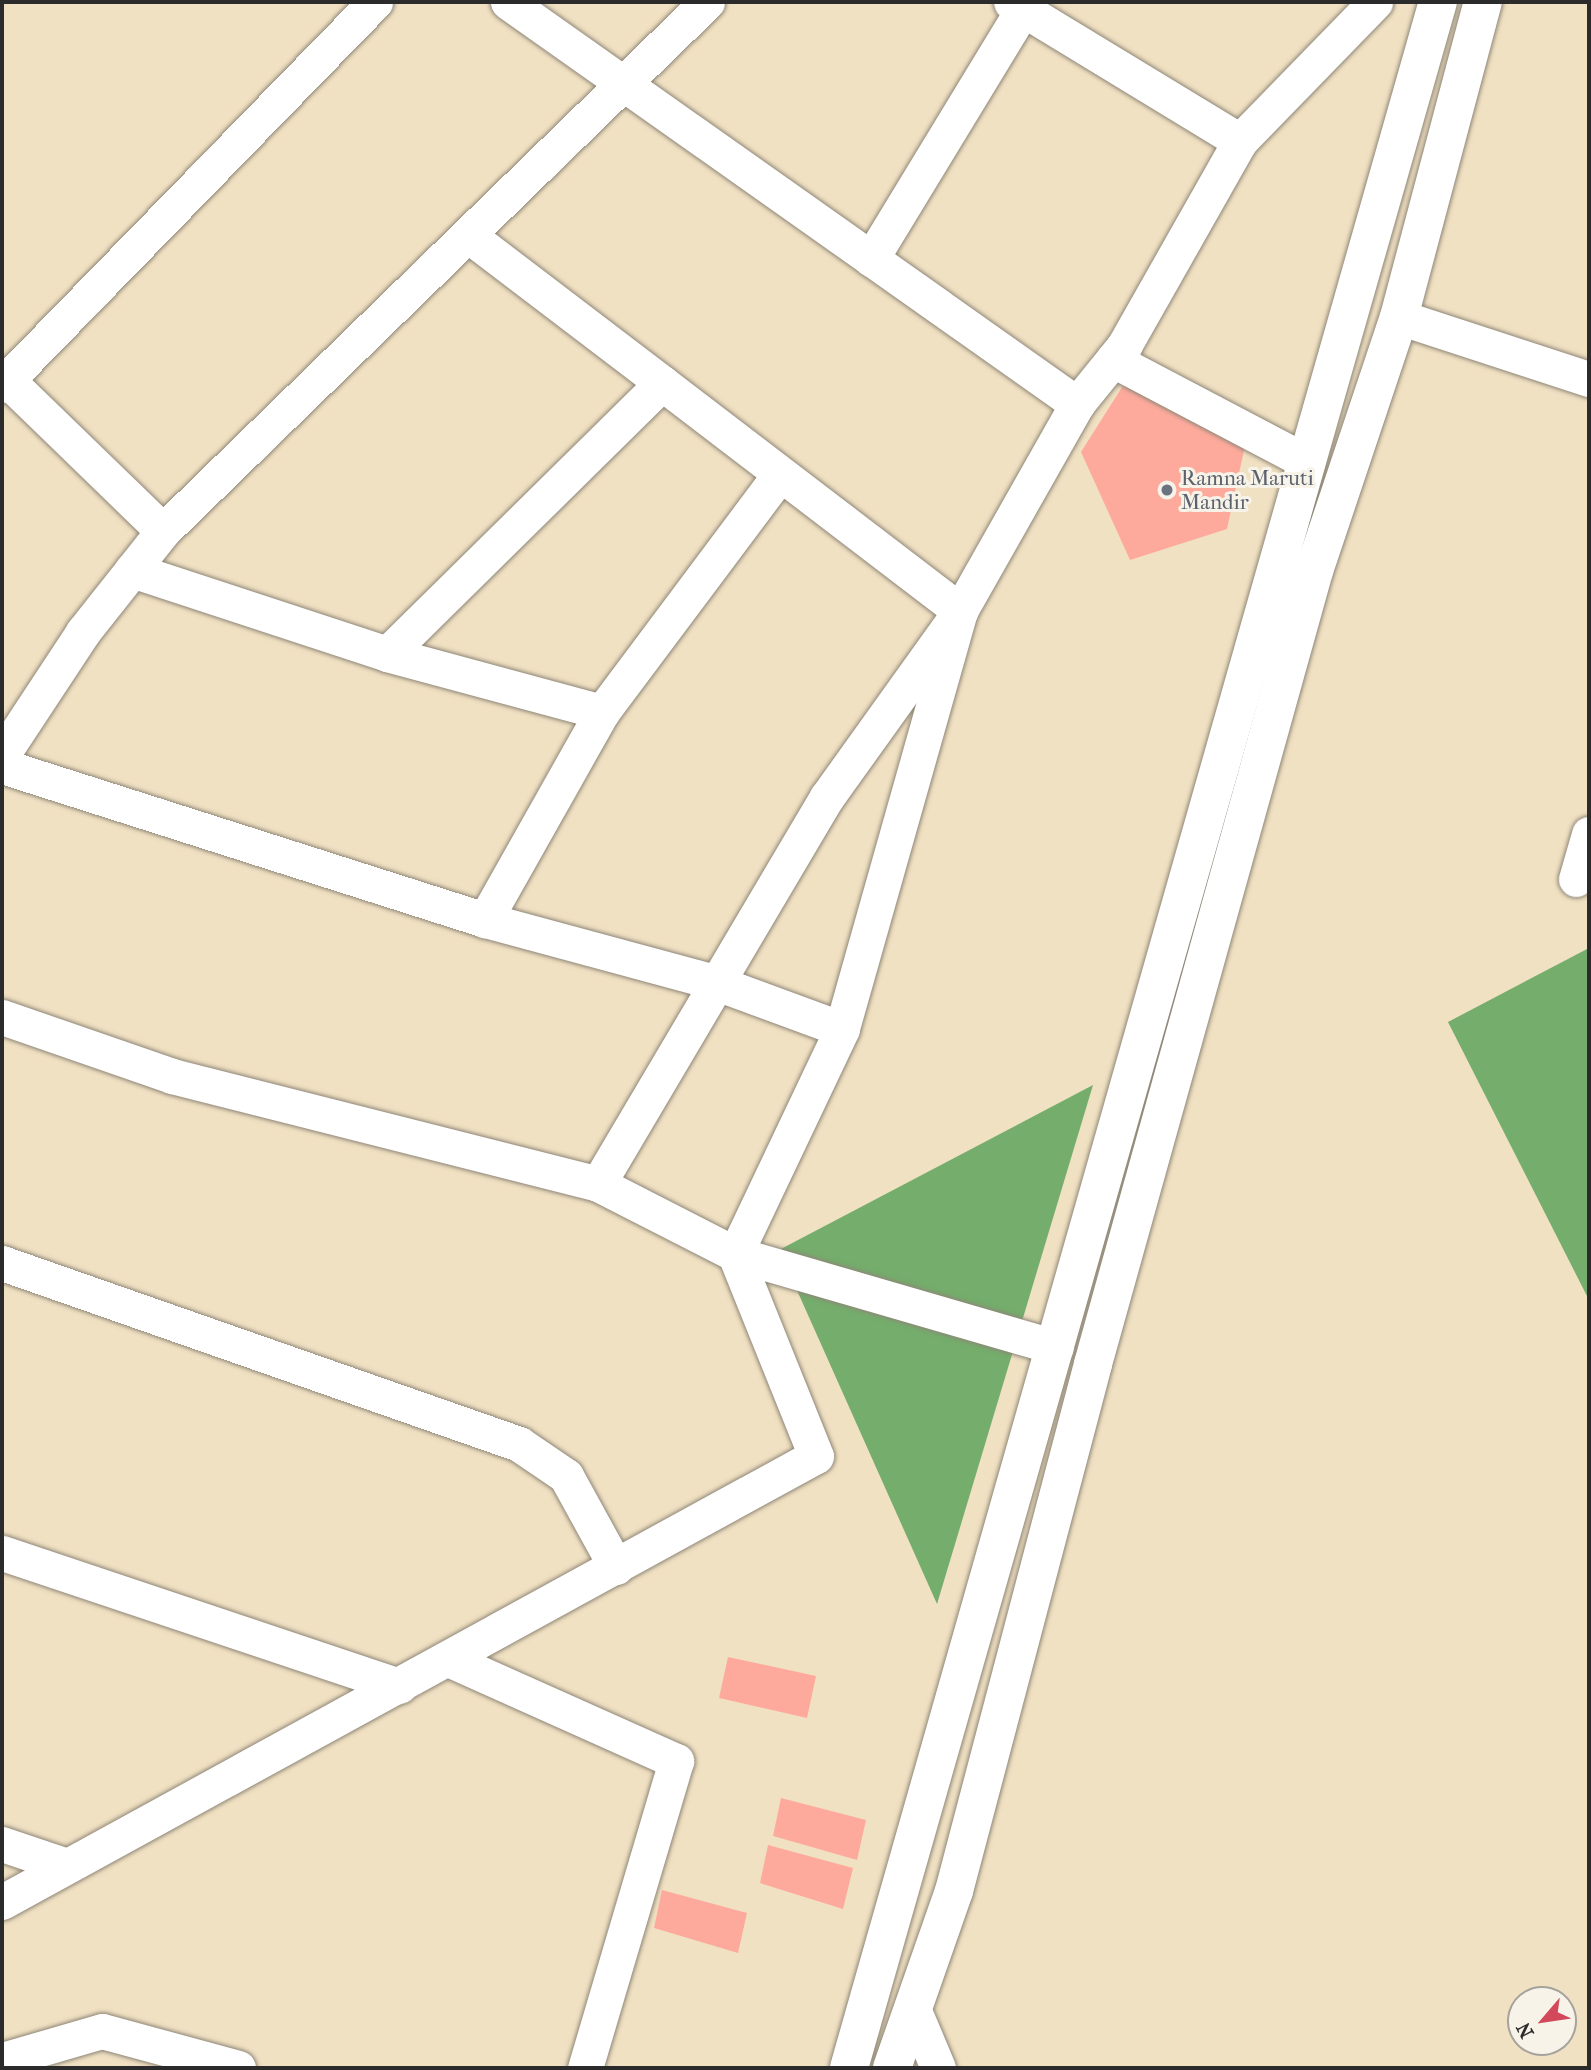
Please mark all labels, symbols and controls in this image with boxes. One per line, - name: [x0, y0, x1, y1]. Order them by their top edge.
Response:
- place label: Ramna Maruti Mandir: [1181, 465, 1314, 515]
- marker: Ramna Maruti Mandir: [1159, 482, 1175, 498]
- north arrow: [1507, 1986, 1577, 2056]
- text: N: [1512, 2019, 1539, 2042]

